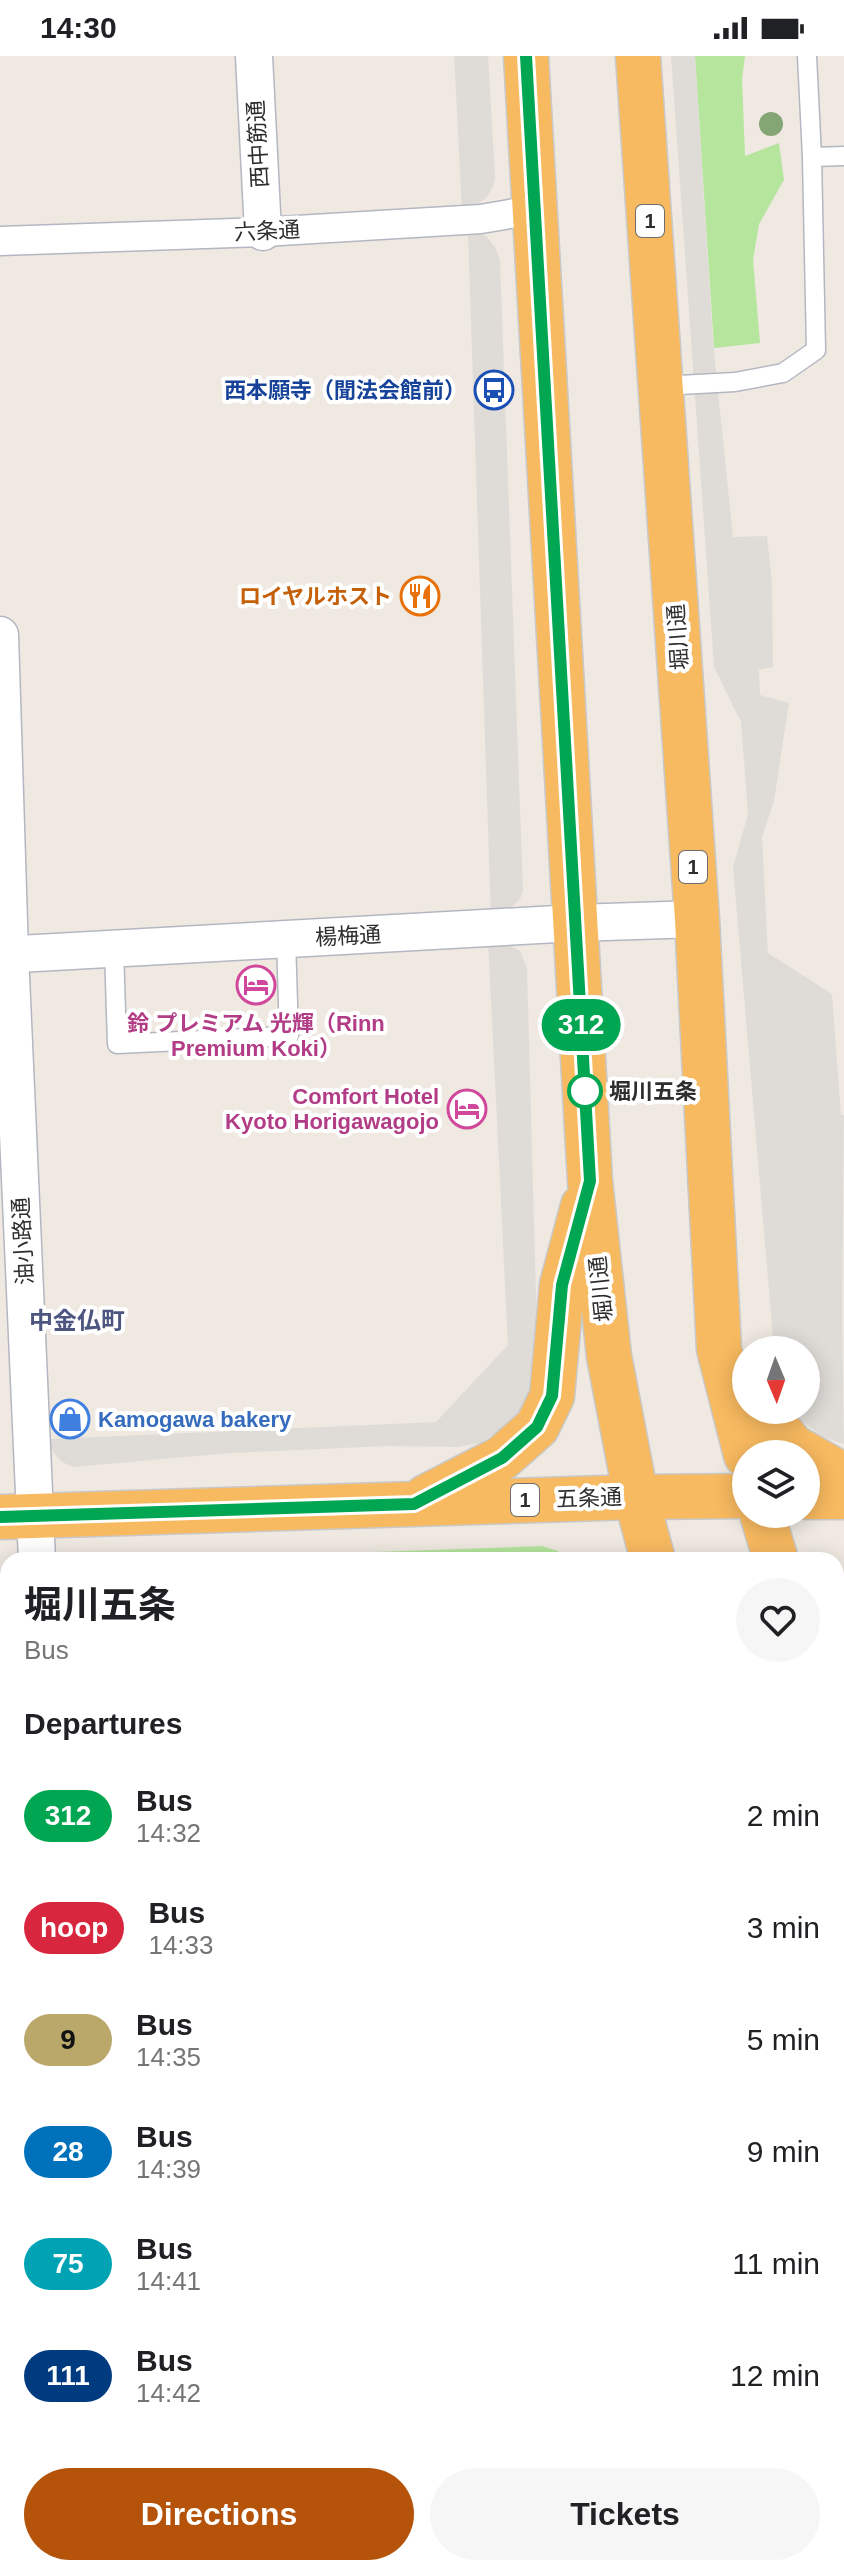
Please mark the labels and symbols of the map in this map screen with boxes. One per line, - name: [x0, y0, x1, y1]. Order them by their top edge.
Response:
- street label: 西中筋通: [243, 99, 273, 189]
- road number: 1: [636, 205, 664, 237]
- street label: 六条通: [233, 217, 301, 245]
- bus stop icon: 西本願寺（聞法会館前）: [473, 369, 515, 411]
- place label: 西本願寺（聞法会館前）: [224, 378, 466, 403]
- restaurant icon: ロイヤルホスト: [399, 575, 441, 617]
- place label: ロイヤルホスト: [239, 584, 392, 609]
- street label: 堀川通: [663, 603, 693, 671]
- road number: 1: [679, 851, 707, 883]
- street label: 楊梅通: [314, 922, 382, 950]
- hotel icon: 鈴 プレミアム 光輝（Rinn Premium Koki）: [235, 964, 277, 1006]
- line badge: 312: [535, 999, 627, 1051]
- place label: 鈴 プレミアム 光輝（Rinn Premium Koki）: [127, 1011, 385, 1061]
- marker: 堀川五条: [568, 1074, 602, 1108]
- place label: 堀川五条: [609, 1079, 697, 1104]
- place label: Comfort Hotel Kyoto Horigawagojo: [225, 1084, 439, 1134]
- hotel icon: Comfort Hotel Kyoto Horigawagojo: [446, 1088, 488, 1130]
- street label: 油小路通: [8, 1196, 38, 1286]
- street label: 堀川通: [585, 1255, 617, 1323]
- district label: 中金仏町: [29, 1307, 125, 1334]
- north arrow: [732, 1336, 820, 1424]
- shop icon: Kamogawa bakery: [49, 1398, 91, 1440]
- place label: Kamogawa bakery: [98, 1407, 292, 1432]
- road number: 1: [511, 1484, 539, 1516]
- street label: 五条通: [556, 1484, 622, 1512]

